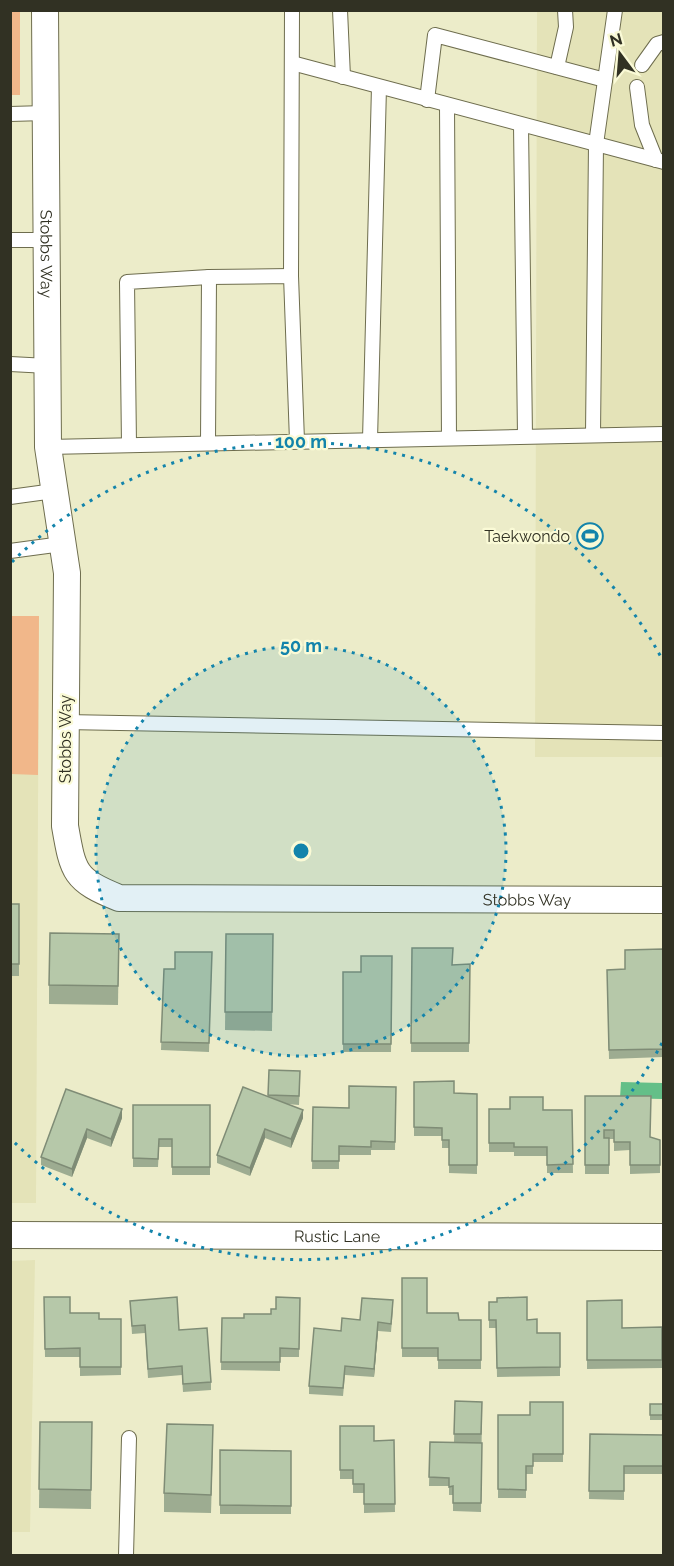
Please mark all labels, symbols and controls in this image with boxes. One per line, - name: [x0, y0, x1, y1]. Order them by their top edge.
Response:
- north arrow: [590, 24, 650, 84]
- text: N: [608, 29, 624, 51]
- street label: Stobbs Way: [37, 210, 56, 299]
- text: 100 m: [275, 431, 327, 452]
- sports icon: Taekwondo: [575, 521, 605, 551]
- place label: Taekwondo: [484, 527, 570, 546]
- text: 50 m: [280, 635, 322, 656]
- street label: Stobbs Way: [56, 695, 75, 783]
- centre of rings: [291, 841, 311, 861]
- street label: Stobbs Way: [483, 890, 572, 909]
- street label: Rustic Lane: [294, 1226, 380, 1246]

